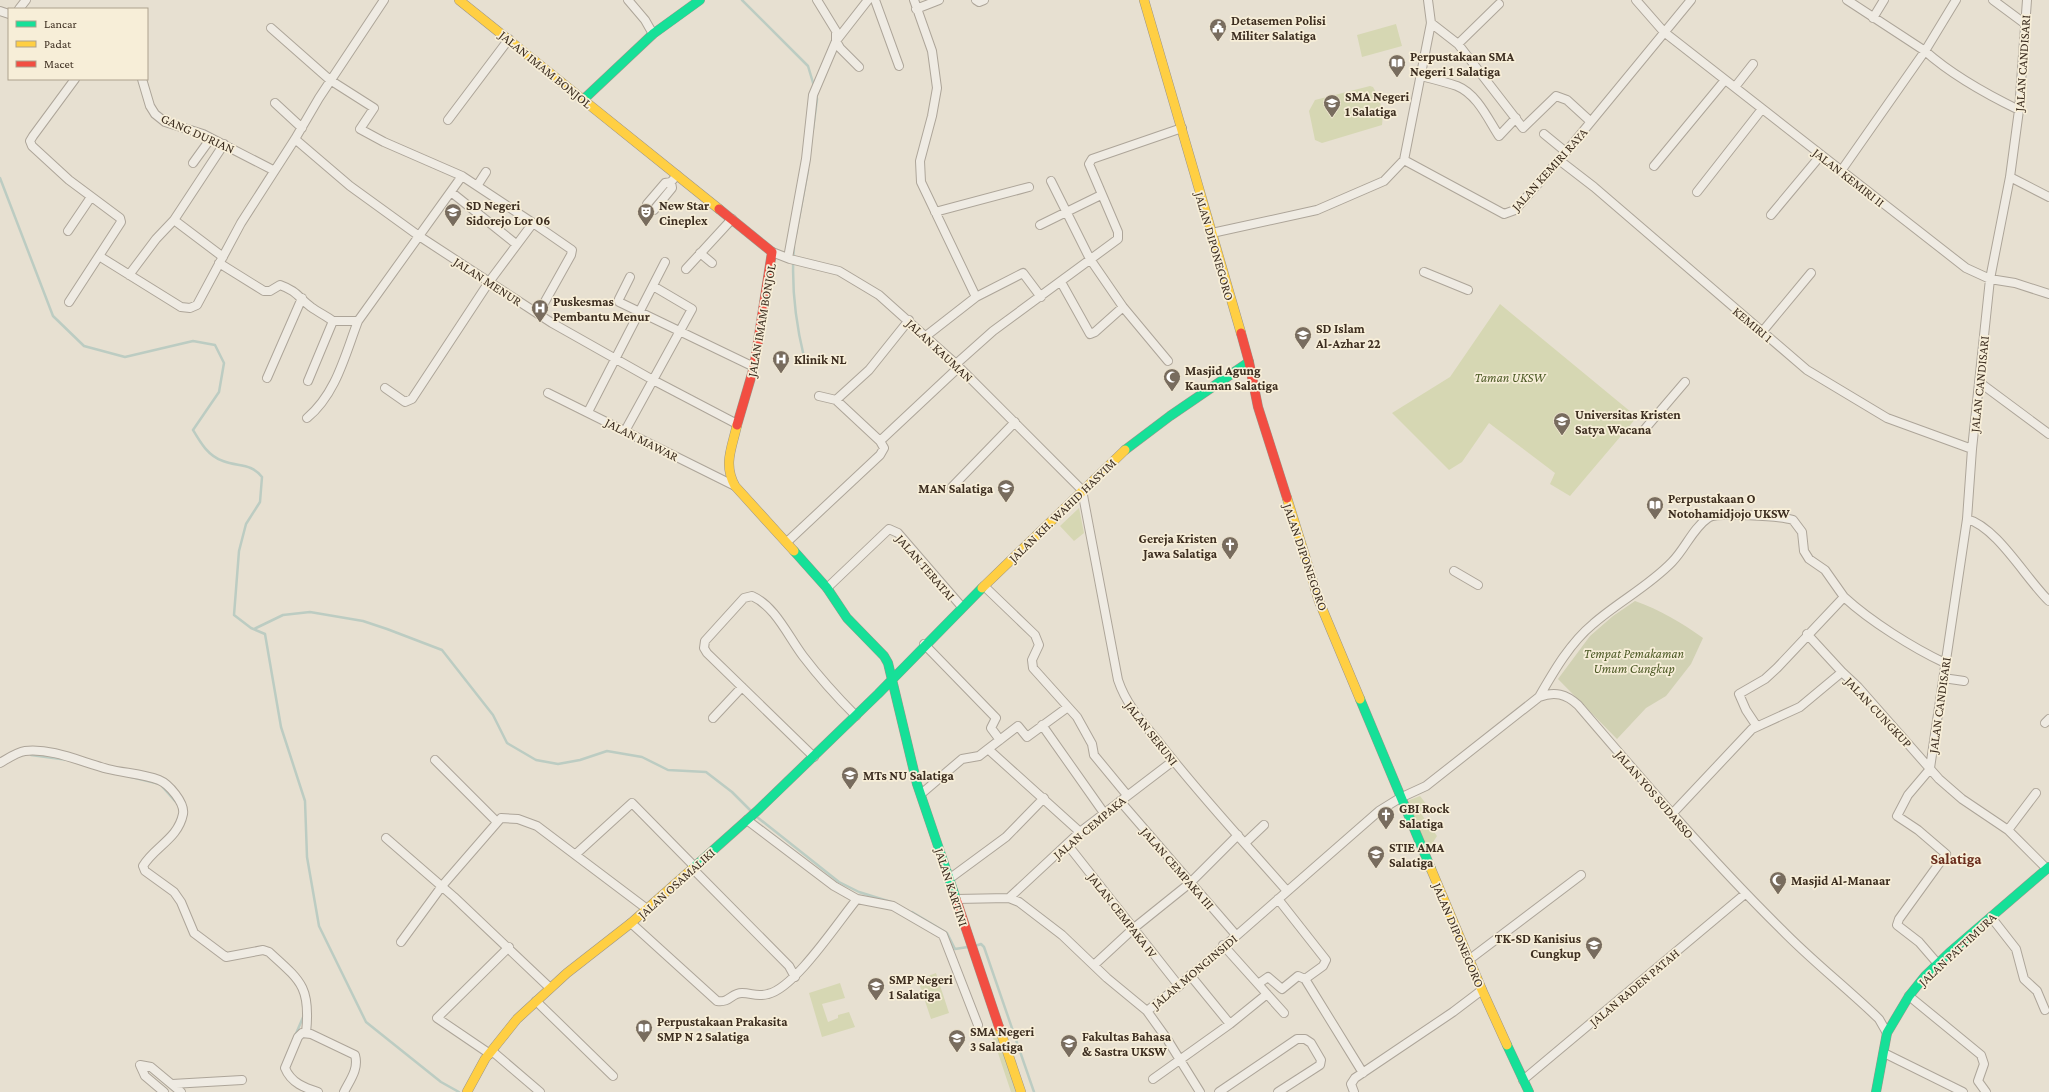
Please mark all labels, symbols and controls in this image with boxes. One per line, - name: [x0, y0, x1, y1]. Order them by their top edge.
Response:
- legend: [8, 8, 148, 80]
- place label: Detasemen Polisi Militer Salatiga: [1231, 13, 1326, 43]
- street label: JALAN CANDISARI: [2012, 14, 2033, 113]
- text: Lancar: [44, 17, 78, 31]
- public building icon: Detasemen Polisi Militer Salatiga: [1208, 17, 1228, 42]
- street label: JALAN IMAM BONJOL: [496, 27, 595, 112]
- text: Padat: [44, 37, 72, 51]
- place label: Perpustakaan SMA Negeri 1 Salatiga: [1410, 49, 1514, 79]
- library icon: Perpustakaan SMA Negeri 1 Salatiga: [1387, 53, 1407, 78]
- text: Macet: [44, 57, 75, 71]
- place label: SMA Negeri 1 Salatiga: [1345, 89, 1410, 119]
- school or university icon: SMA Negeri 1 Salatiga: [1322, 93, 1342, 118]
- street label: GANG DURIAN: [159, 111, 237, 156]
- street label: JALAN KEMIRI RAYA: [1508, 124, 1591, 215]
- street label: JALAN KEMIRI II: [1809, 144, 1888, 210]
- street label: JALAN DIPONEGORO: [1192, 189, 1237, 302]
- place label: SD Negeri Sidorejo Lor 06: [466, 198, 550, 229]
- place label: New Star Cineplex: [659, 198, 710, 228]
- school or university icon: SD Negeri Sidorejo Lor 06: [443, 202, 463, 227]
- theatre icon: New Star Cineplex: [636, 202, 656, 227]
- street label: JALAN MENUR: [450, 253, 525, 309]
- street label: JALAN IMAM BONJOL: [744, 262, 779, 379]
- place label: Puskesmas Pembantu Menur: [553, 294, 651, 324]
- hospital icon: Puskesmas Pembantu Menur: [530, 298, 550, 323]
- street label: KEMIRI 1: [1730, 303, 1776, 345]
- street label: JALAN KAUMAN: [902, 315, 976, 385]
- place label: SD Islam Al-Azhar 22: [1315, 321, 1381, 351]
- school or university icon: SD Islam Al-Azhar 22: [1293, 325, 1313, 350]
- street label: JALAN CANDISARI: [1967, 335, 1992, 434]
- hospital icon: Klinik NL: [771, 349, 791, 374]
- place label: Klinik NL: [794, 352, 847, 367]
- place label: Masjid Agung Kauman Salatiga: [1185, 363, 1279, 393]
- mosque icon: Masjid Agung Kauman Salatiga: [1162, 367, 1182, 392]
- park label: Taman UKSW: [1474, 370, 1547, 385]
- place label: Universitas Kristen Satya Wacana: [1575, 407, 1681, 437]
- school or university icon: Universitas Kristen Satya Wacana: [1552, 411, 1572, 436]
- street label: JALAN MAWAR: [602, 414, 682, 465]
- street label: JALAN KH. WAHID HASYIM: [1005, 455, 1119, 566]
- school or university icon: MAN Salatiga: [996, 478, 1016, 503]
- place label: MAN Salatiga: [918, 481, 994, 496]
- place label: Perpustakaan O Notohamidjojo UKSW: [1668, 491, 1790, 522]
- library icon: Perpustakaan O Notohamidjojo UKSW: [1645, 495, 1665, 520]
- street label: JALAN DIPONEGORO: [1280, 501, 1331, 613]
- street label: JALAN TERATAI: [892, 531, 958, 603]
- place label: Gereja Kristen Jawa Salatiga: [1139, 531, 1218, 561]
- church icon: Gereja Kristen Jawa Salatiga: [1220, 535, 1240, 560]
- park label: Tempat Pemakaman Umum Cungkup: [1584, 646, 1685, 676]
- street label: JALAN CANDISARI: [1925, 656, 1954, 755]
- street label: JALAN CUNGKUP: [1841, 673, 1915, 751]
- street label: JALAN SERUNI: [1121, 697, 1181, 768]
- street label: JALAN YOS SUDARSO: [1612, 746, 1697, 842]
- school or university icon: MTs NU Salatiga: [840, 765, 860, 790]
- place label: MTs NU Salatiga: [863, 768, 955, 783]
- street label: JALAN CEMPAKA: [1049, 792, 1129, 863]
- place label: GBI Rock Salatiga: [1399, 801, 1450, 831]
- church icon: GBI Rock Salatiga: [1376, 805, 1396, 830]
- street label: JALAN CEMPAKA III: [1137, 823, 1217, 913]
- place label: STIE AMA Salatiga: [1389, 840, 1444, 870]
- school or university icon: STIE AMA Salatiga: [1366, 844, 1386, 869]
- street label: JALAN OSAMALIKI: [634, 845, 718, 923]
- street label: JALAN KARTINI: [932, 845, 971, 928]
- district label: Salatiga: [1930, 851, 1982, 867]
- street label: JALAN CEMPAKA IV: [1084, 869, 1161, 961]
- mosque icon: Masjid Al-Manaar: [1768, 870, 1788, 895]
- place label: Masjid Al-Manaar: [1791, 873, 1891, 889]
- street label: JALAN DIPONEGORO: [1429, 880, 1487, 990]
- street label: JALAN PATTIMURA: [1915, 909, 2000, 990]
- street label: JALAN MONGINSIDI: [1148, 931, 1240, 1012]
- place label: TK-SD Kanisius Cungkup: [1495, 931, 1581, 961]
- school or university icon: TK-SD Kanisius Cungkup: [1584, 935, 1604, 960]
- street label: JALAN RADEN PATAH: [1586, 945, 1682, 1030]
- place label: SMP Negeri 1 Salatiga: [889, 972, 953, 1002]
- school or university icon: SMP Negeri 1 Salatiga: [866, 976, 886, 1001]
- place label: Perpustakaan Prakasita SMP N 2 Salatiga: [657, 1014, 788, 1044]
- library icon: Perpustakaan Prakasita SMP N 2 Salatiga: [634, 1018, 654, 1043]
- place label: SMA Negeri 3 Salatiga: [970, 1024, 1035, 1054]
- school or university icon: SMA Negeri 3 Salatiga: [947, 1028, 967, 1053]
- place label: Fakultas Bahasa & Sastra UKSW: [1082, 1029, 1172, 1059]
- school or university icon: Fakultas Bahasa & Sastra UKSW: [1059, 1033, 1079, 1058]

